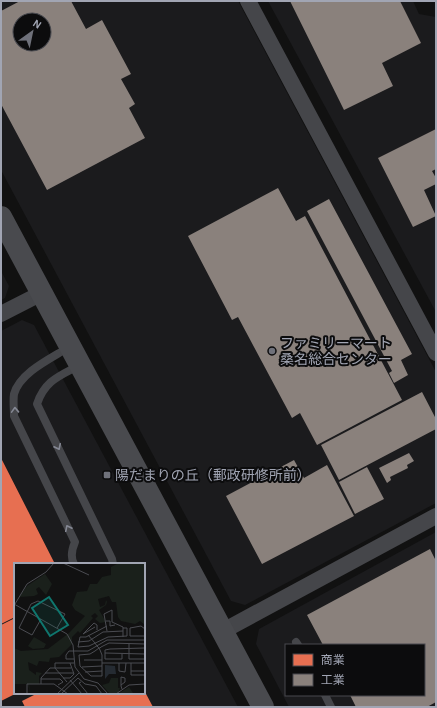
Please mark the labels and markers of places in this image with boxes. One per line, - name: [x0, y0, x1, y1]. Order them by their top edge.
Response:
- place label: ファミリーマート 桑名総合センター: [280, 337, 392, 367]
- marker: ファミリーマート 桑名総合センター: [267, 346, 277, 356]
- place label: 陽だまりの丘（郵政研修所前）: [115, 467, 311, 483]
- marker: 陽だまりの丘（郵政研修所前）: [102, 470, 112, 480]

